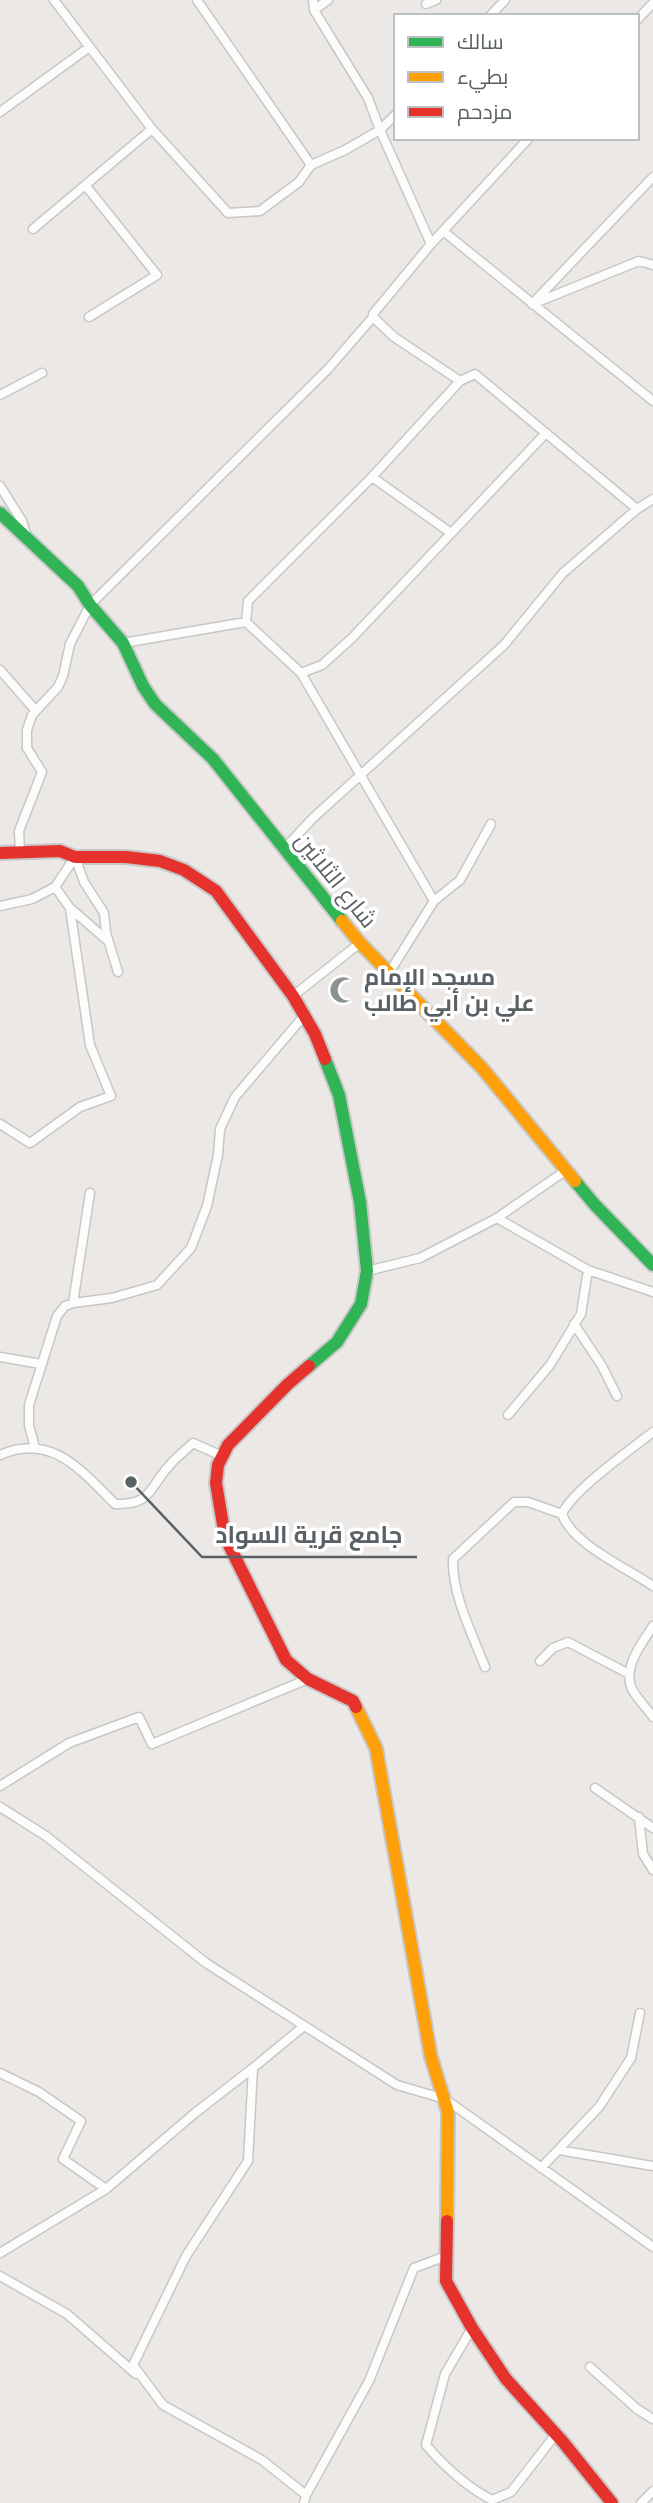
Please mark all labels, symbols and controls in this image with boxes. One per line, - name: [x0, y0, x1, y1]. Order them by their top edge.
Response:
- legend: [394, 14, 639, 140]
- text: سالك: [457, 28, 504, 55]
- text: بطيء: [457, 63, 508, 93]
- text: مزدحم: [457, 98, 512, 126]
- street label: شارع الثلاثين: [288, 826, 384, 935]
- place label: مسجد الإمام علي بن أبي طالب: [364, 962, 534, 1022]
- mosque icon: مسجد الإمام علي بن أبي طالب: [328, 975, 358, 1005]
- callout: جامع قرية السواد: [202, 1512, 417, 1557]
- text: جامع قرية السواد: [216, 1519, 402, 1551]

